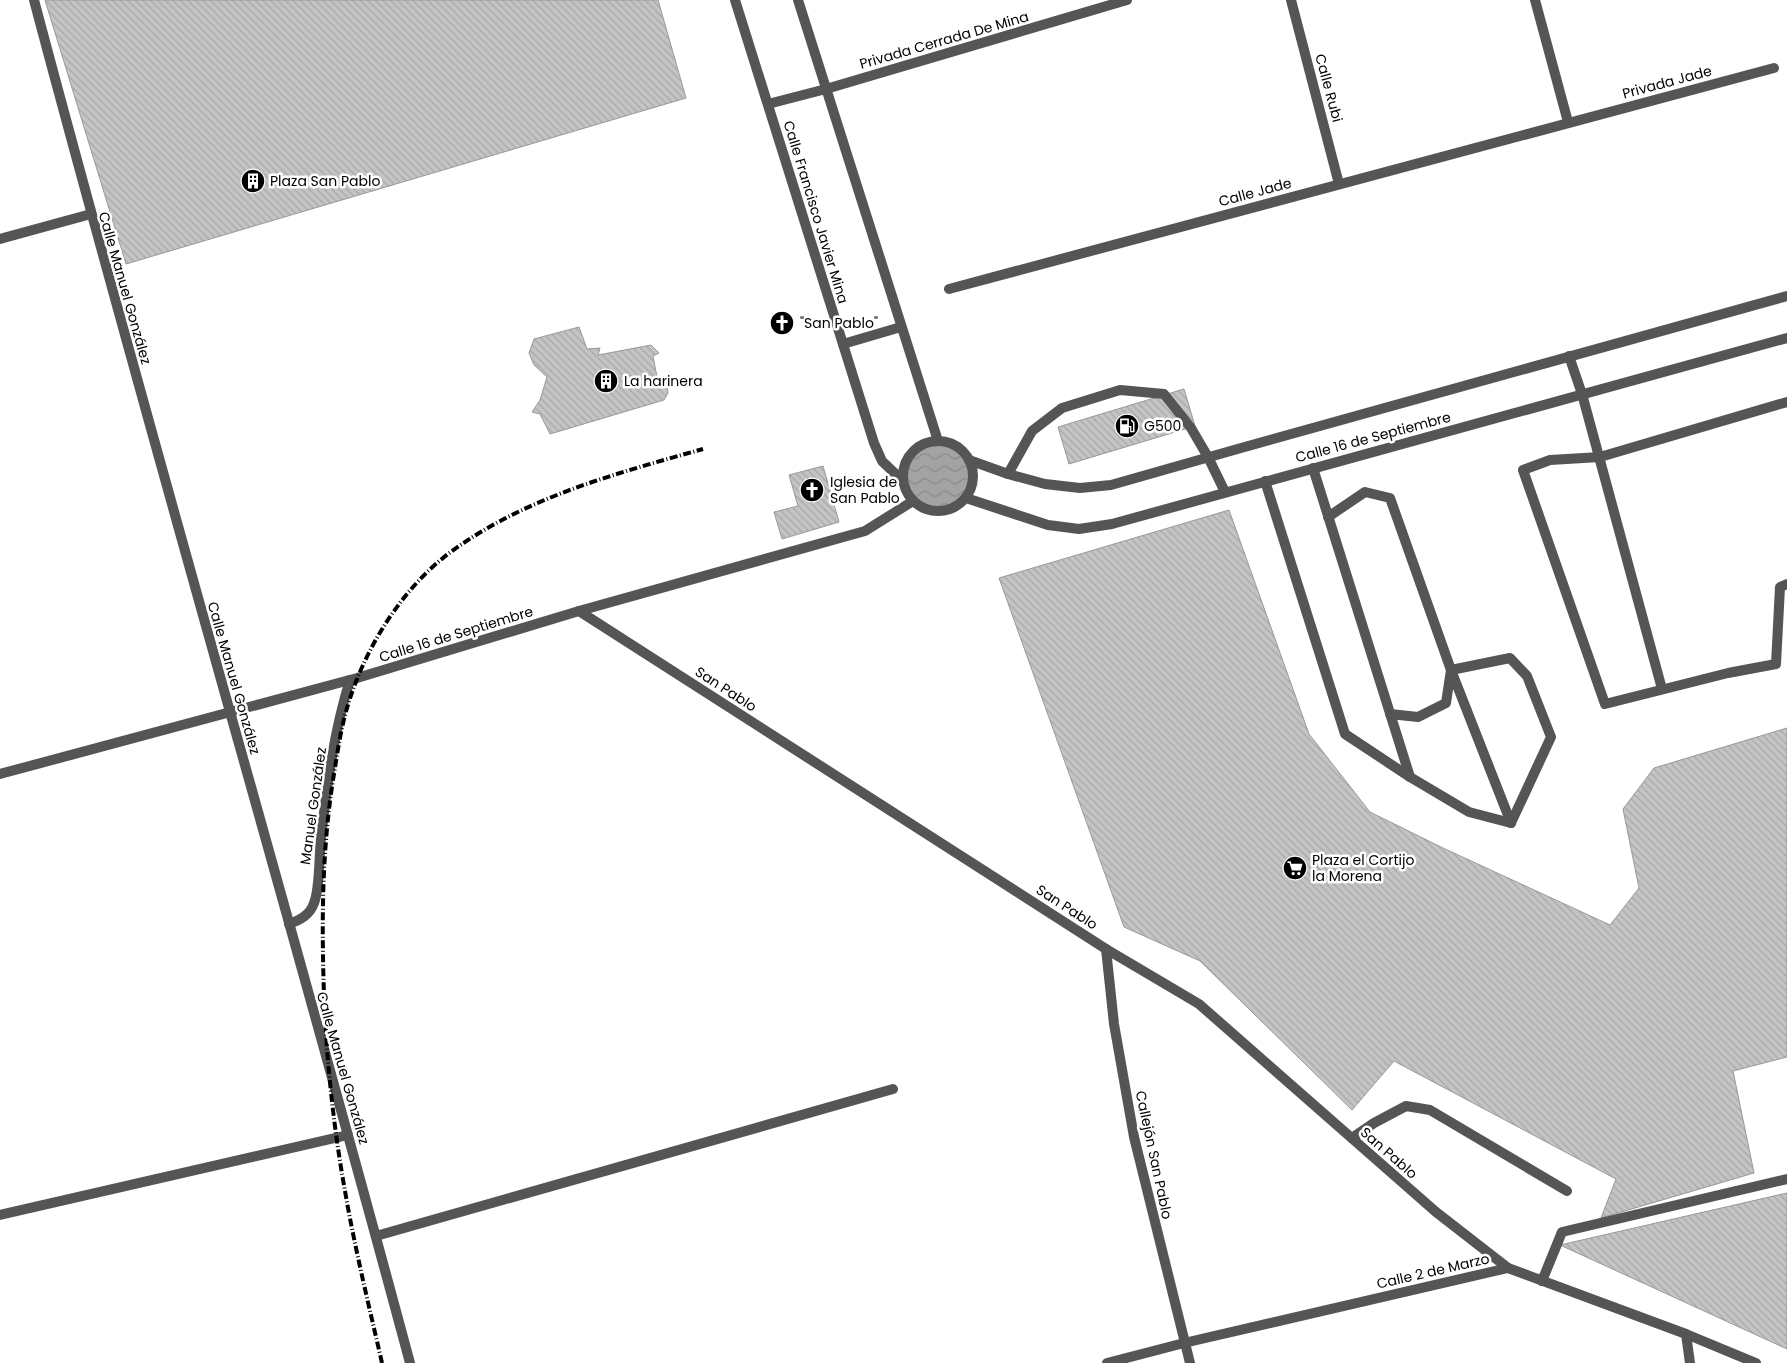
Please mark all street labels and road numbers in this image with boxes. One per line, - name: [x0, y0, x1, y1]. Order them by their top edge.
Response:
- street label: Privada Cerrada De Mina: [857, 6, 1031, 74]
- street label: Calle Rubi: [1310, 52, 1348, 124]
- street label: Privada Jade: [1620, 60, 1714, 104]
- street label: Calle Francisco Javier Mina: [779, 118, 853, 306]
- street label: Calle Jade: [1216, 173, 1294, 211]
- street label: Calle Manuel González: [94, 209, 156, 367]
- street label: Calle 16 de Septiembre: [1293, 407, 1453, 467]
- street label: Calle Manuel González: [203, 599, 265, 757]
- street label: Calle 16 de Septiembre: [377, 601, 536, 667]
- street label: San Pablo: [691, 662, 761, 716]
- street label: Manuel González: [295, 746, 331, 866]
- street label: San Pablo: [1032, 880, 1102, 934]
- street label: Calle Manuel González: [312, 989, 374, 1147]
- street label: Callejón San Pablo: [1131, 1089, 1177, 1221]
- street label: San Pablo: [1356, 1123, 1422, 1183]
- street label: Calle 2 de Marzo: [1375, 1248, 1491, 1294]

